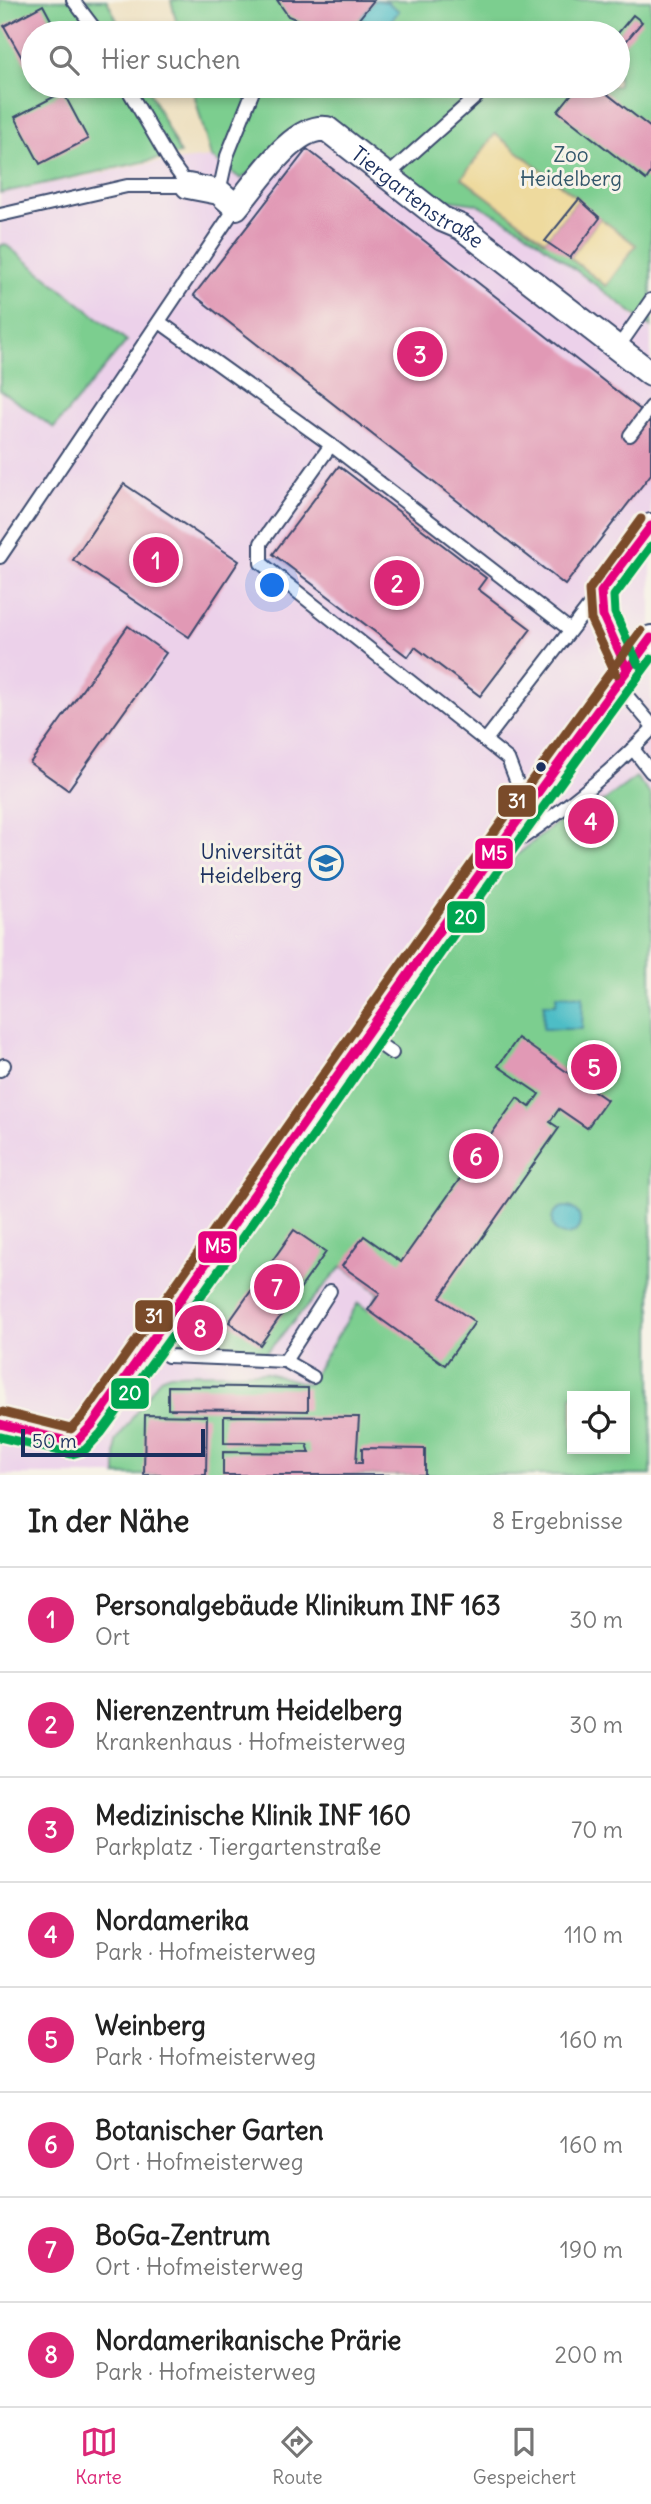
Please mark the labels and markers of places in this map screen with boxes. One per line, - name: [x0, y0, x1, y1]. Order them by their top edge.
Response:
- pin: 3: [397, 328, 443, 380]
- pin: 1: [133, 534, 179, 586]
- pin: 2: [374, 557, 420, 609]
- unlabelled marker: [534, 760, 548, 774]
- pin: 4: [568, 795, 614, 847]
- place label: Universität Heidelberg: [200, 838, 302, 889]
- school or university icon: Universität Heidelberg: [307, 844, 345, 882]
- pin: 5: [571, 1041, 617, 1093]
- pin: 6: [453, 1130, 499, 1182]
- pin: 7: [254, 1261, 300, 1313]
- pin: 8: [177, 1302, 223, 1354]

